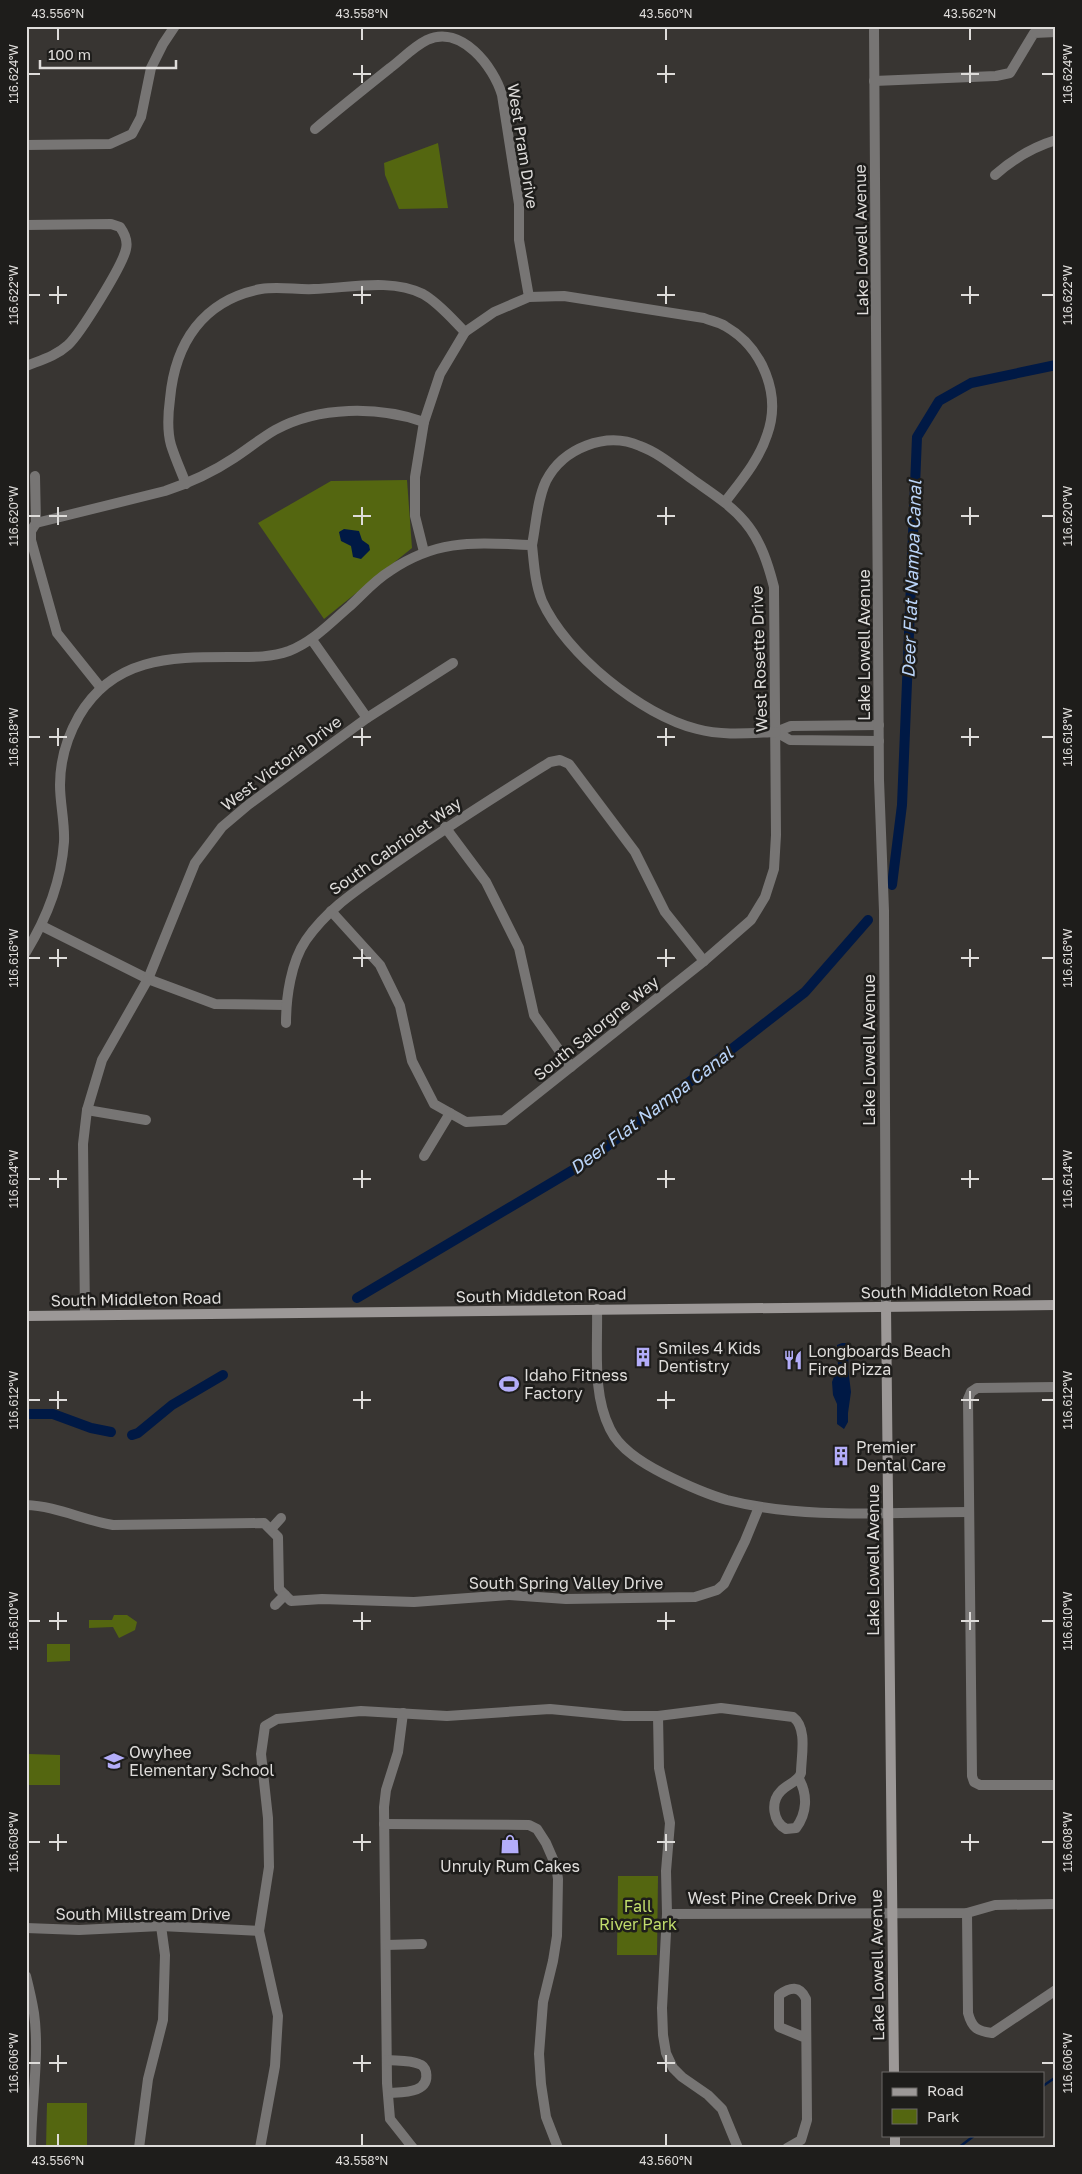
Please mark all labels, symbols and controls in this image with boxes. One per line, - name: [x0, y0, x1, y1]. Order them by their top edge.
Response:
- text: 43.556°N: [32, 6, 84, 21]
- text: 43.558°N: [336, 6, 388, 21]
- text: 43.560°N: [639, 6, 693, 21]
- text: 43.562°N: [944, 6, 996, 21]
- scale bar: [40, 38, 176, 70]
- text: 116.624°W: [6, 44, 21, 104]
- text: 116.624°W: [1060, 44, 1075, 104]
- text: 100 m: [48, 45, 91, 63]
- street label: West Pram Drive: [503, 82, 543, 210]
- street label: Lake Lowell Avenue: [850, 164, 872, 316]
- text: 116.622°W: [6, 265, 21, 325]
- text: 116.622°W: [1060, 265, 1075, 325]
- water label: Deer Flat Nampa Canal: [897, 478, 925, 678]
- text: 116.620°W: [6, 485, 21, 546]
- text: 116.620°W: [1060, 485, 1075, 546]
- street label: Lake Lowell Avenue: [854, 569, 874, 721]
- street label: West Rosette Drive: [746, 585, 772, 733]
- text: 116.618°W: [6, 707, 21, 767]
- text: 116.618°W: [1060, 707, 1075, 767]
- street label: West Victoria Drive: [217, 711, 345, 815]
- street label: South Cabriolet Way: [325, 793, 465, 899]
- text: 116.616°W: [6, 928, 21, 988]
- text: 116.616°W: [1060, 928, 1075, 988]
- street label: South Salorgne Way: [529, 971, 663, 1085]
- street label: Lake Lowell Avenue: [859, 974, 879, 1126]
- water label: Deer Flat Nampa Canal: [565, 1041, 738, 1178]
- text: 116.614°W: [6, 1149, 21, 1208]
- text: 116.614°W: [1060, 1149, 1075, 1208]
- street label: South Middleton Road: [860, 1280, 1032, 1302]
- street label: South Middleton Road: [455, 1284, 627, 1306]
- street label: South Middleton Road: [50, 1288, 222, 1310]
- place label: Smiles 4 Kids Dentistry: [658, 1338, 761, 1376]
- place label: Longboards Beach Fired Pizza: [808, 1341, 951, 1379]
- building icon: Smiles 4 Kids Dentistry: [632, 1346, 654, 1368]
- restaurant icon: Longboards Beach Fired Pizza: [782, 1349, 804, 1371]
- place label: Idaho Fitness Factory: [524, 1365, 628, 1403]
- text: 116.612°W: [6, 1370, 21, 1429]
- text: 116.612°W: [1060, 1370, 1075, 1429]
- sports icon: Idaho Fitness Factory: [498, 1373, 520, 1395]
- place label: Premier Dental Care: [856, 1437, 946, 1475]
- building icon: Premier Dental Care: [830, 1445, 852, 1467]
- street label: Lake Lowell Avenue: [863, 1484, 883, 1636]
- street label: South Spring Valley Drive: [469, 1573, 663, 1593]
- text: 116.610°W: [6, 1591, 21, 1651]
- text: 116.610°W: [1060, 1591, 1075, 1651]
- place label: Owyhee Elementary School: [129, 1742, 274, 1780]
- school or university icon: Owyhee Elementary School: [103, 1750, 125, 1772]
- text: 116.608°W: [6, 1811, 21, 1872]
- text: 116.608°W: [1060, 1811, 1075, 1872]
- shop icon: Unruly Rum Cakes: [499, 1833, 521, 1855]
- place label: Unruly Rum Cakes: [440, 1856, 580, 1876]
- street label: West Pine Creek Drive: [688, 1888, 856, 1908]
- street label: Lake Lowell Avenue: [866, 1889, 888, 2041]
- park label: Fall River Park: [599, 1896, 677, 1934]
- street label: South Millstream Drive: [55, 1904, 231, 1924]
- text: 116.606°W: [6, 2032, 21, 2093]
- text: 116.606°W: [1060, 2032, 1075, 2093]
- legend: [882, 2072, 1044, 2136]
- text: Road: [927, 2081, 964, 2099]
- text: Park: [927, 2107, 960, 2125]
- text: 43.556°N: [32, 2153, 84, 2168]
- text: 43.558°N: [336, 2153, 388, 2168]
- text: 43.560°N: [639, 2153, 693, 2168]

